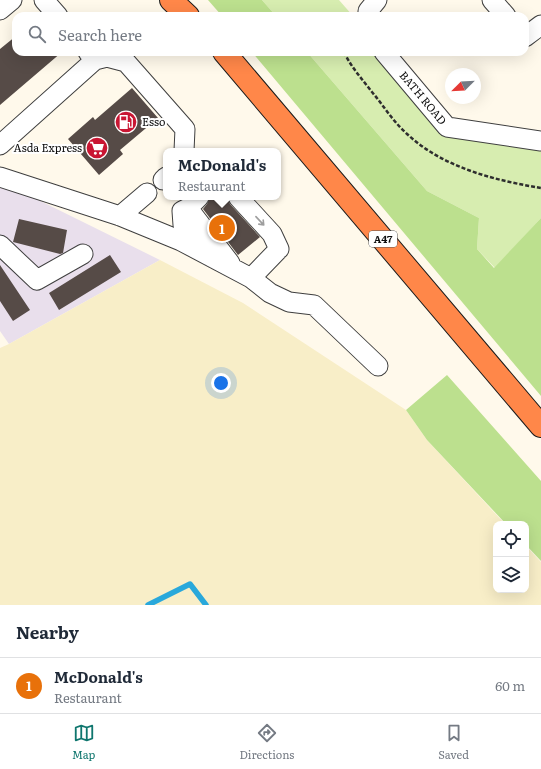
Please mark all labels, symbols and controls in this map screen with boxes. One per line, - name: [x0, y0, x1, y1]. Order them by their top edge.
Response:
- search box: [12, 12, 529, 56]
- icon: search: [26, 23, 48, 45]
- text: Search here: [58, 23, 142, 46]
- street label: BATH ROAD: [397, 67, 451, 128]
- north arrow: [445, 68, 481, 104]
- fuel station icon: Esso: [113, 109, 139, 135]
- place label: Esso: [142, 113, 165, 129]
- supermarket icon: Asda Express: [84, 135, 110, 161]
- place label: Asda Express: [14, 139, 82, 155]
- popup: [163, 148, 281, 200]
- text: McDonald's: [178, 153, 266, 176]
- text: Restaurant: [178, 176, 246, 195]
- pin: 1: [209, 213, 235, 243]
- one-way arrow: [255, 216, 264, 226]
- road number: A47: [369, 231, 397, 247]
- your location: [211, 373, 231, 393]
- map controls: [493, 521, 529, 593]
- button: locate: [493, 521, 529, 557]
- button: layers: [493, 557, 529, 593]
- text: Nearby: [16, 619, 79, 644]
- text: McDonald's: [54, 665, 143, 688]
- text: 1: [26, 676, 32, 695]
- text: 60 m: [495, 676, 525, 695]
- text: Restaurant: [54, 688, 122, 707]
- tab: Map: [72, 722, 95, 762]
- tab: Directions: [239, 722, 294, 762]
- tab: Saved: [438, 722, 469, 762]

